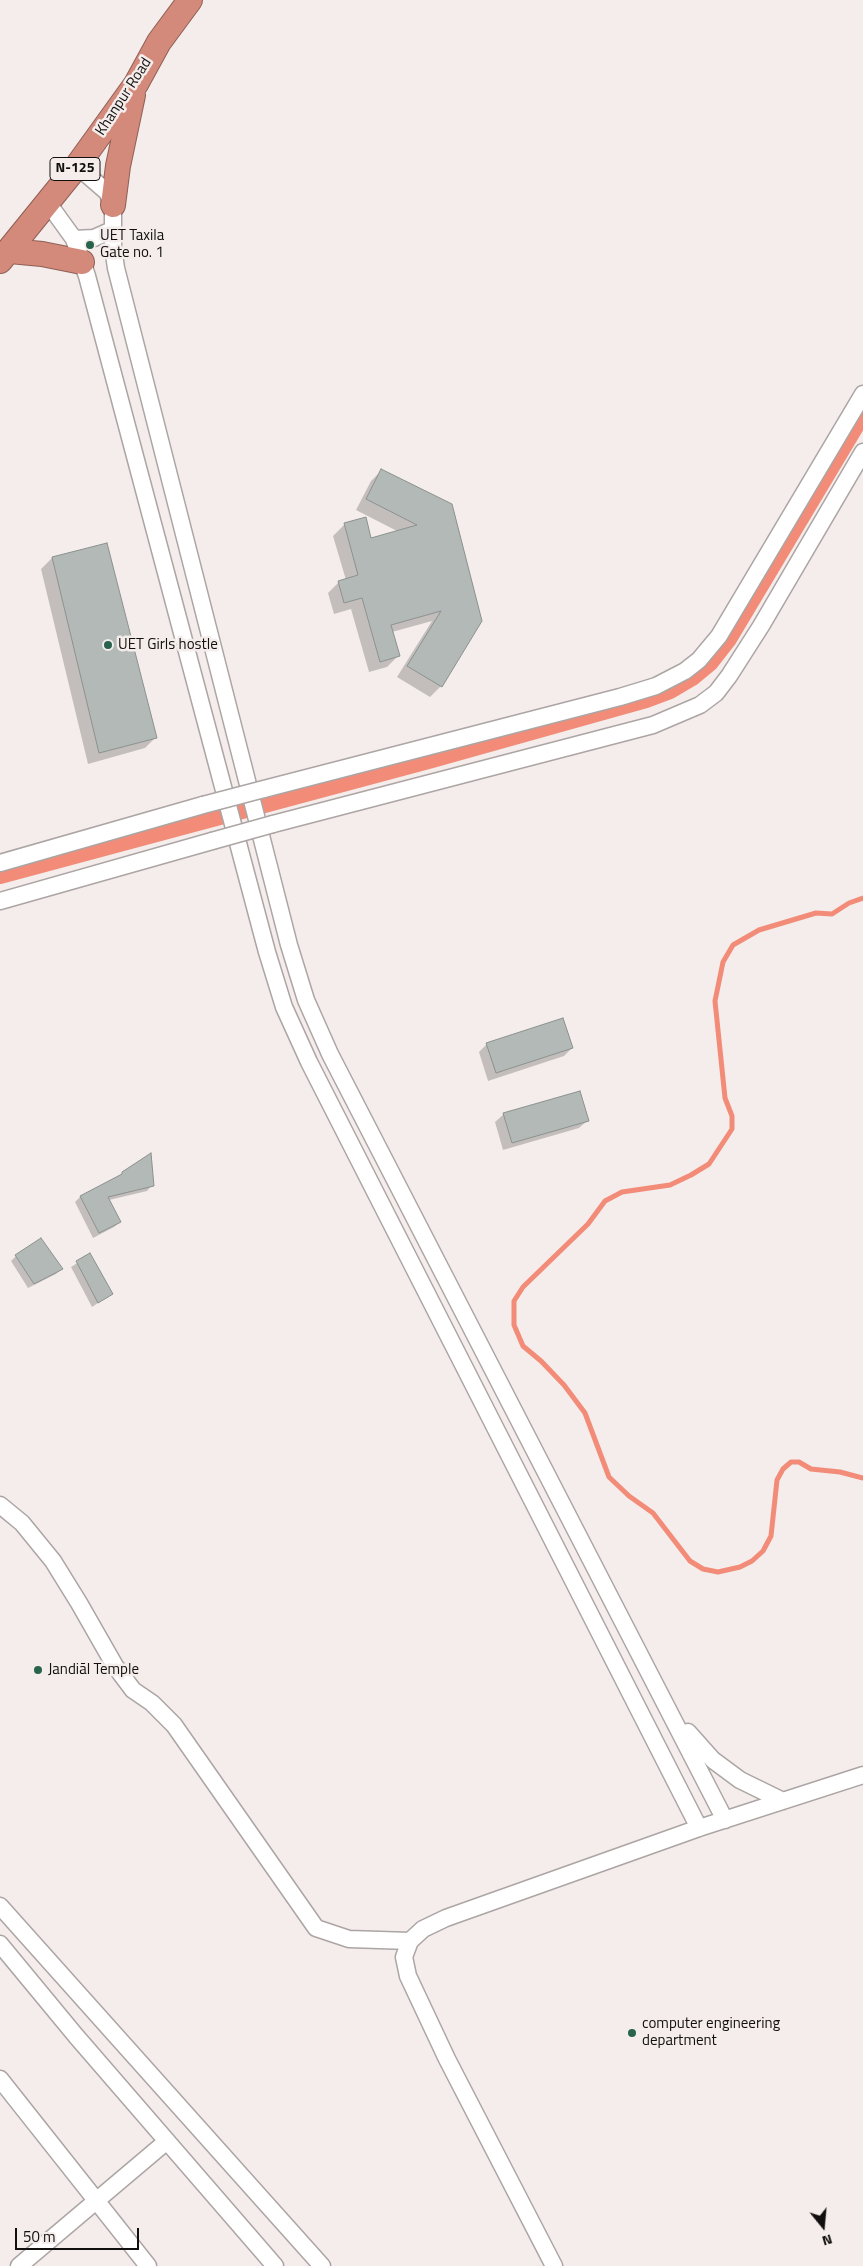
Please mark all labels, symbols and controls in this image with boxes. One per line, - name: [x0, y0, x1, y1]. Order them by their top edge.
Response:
- street label: Khanpur Road: [92, 55, 156, 139]
- road number: N-125: [50, 157, 100, 180]
- place label: UET Taxila Gate no. 1: [100, 227, 164, 262]
- marker: UET Taxila Gate no. 1: [84, 239, 96, 251]
- place label: UET Girls hostle: [118, 636, 218, 654]
- marker: UET Girls hostle: [102, 639, 114, 651]
- place label: Jandiāl Temple: [48, 1661, 139, 1679]
- marker: Jandiāl Temple: [32, 1664, 44, 1676]
- place label: computer engineering department: [642, 2015, 780, 2050]
- marker: computer engineering department: [626, 2027, 638, 2039]
- north arrow: [798, 2201, 848, 2251]
- scale bar: [18, 2218, 141, 2250]
- text: 50 m: [23, 2225, 56, 2248]
- text: N: [820, 2229, 835, 2252]

